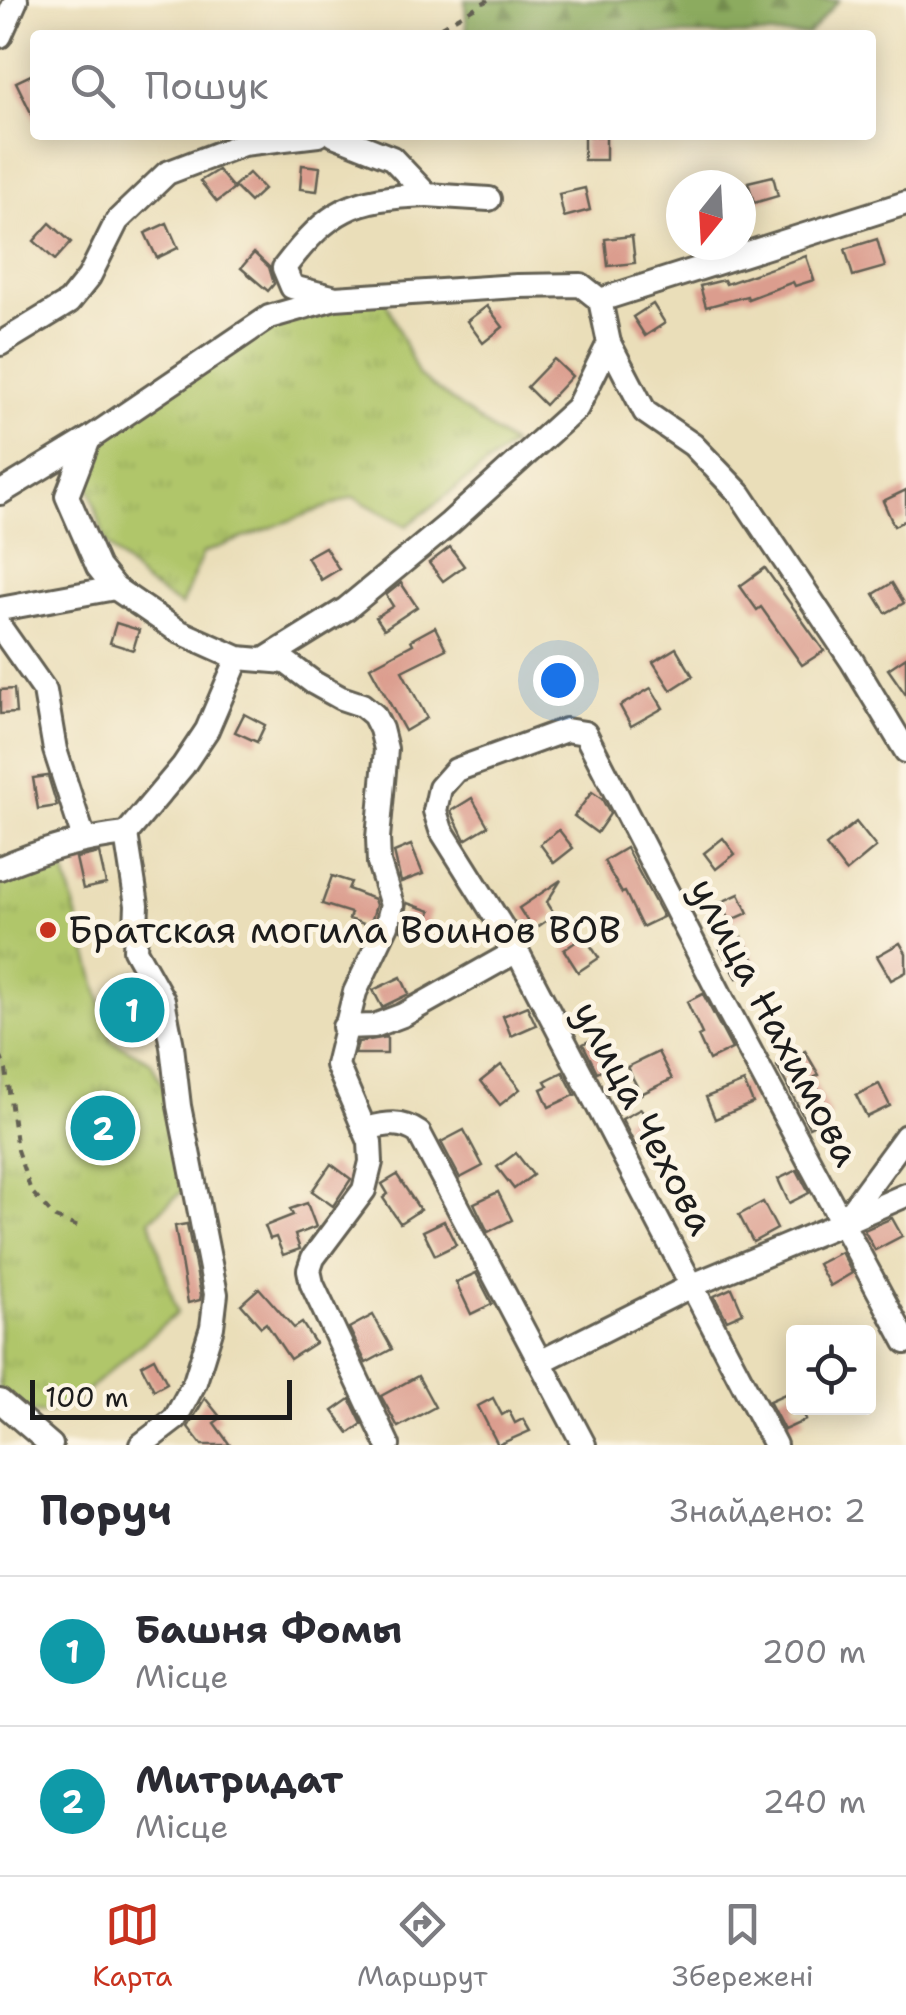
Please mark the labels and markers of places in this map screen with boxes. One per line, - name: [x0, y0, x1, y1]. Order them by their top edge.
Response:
- place label: Братская могила Воинов ВОВ: [68, 904, 621, 955]
- marker: Братская могила Воинов ВОВ: [37, 919, 59, 941]
- pin: 1: [100, 972, 164, 1048]
- pin: 2: [70, 1090, 136, 1166]

